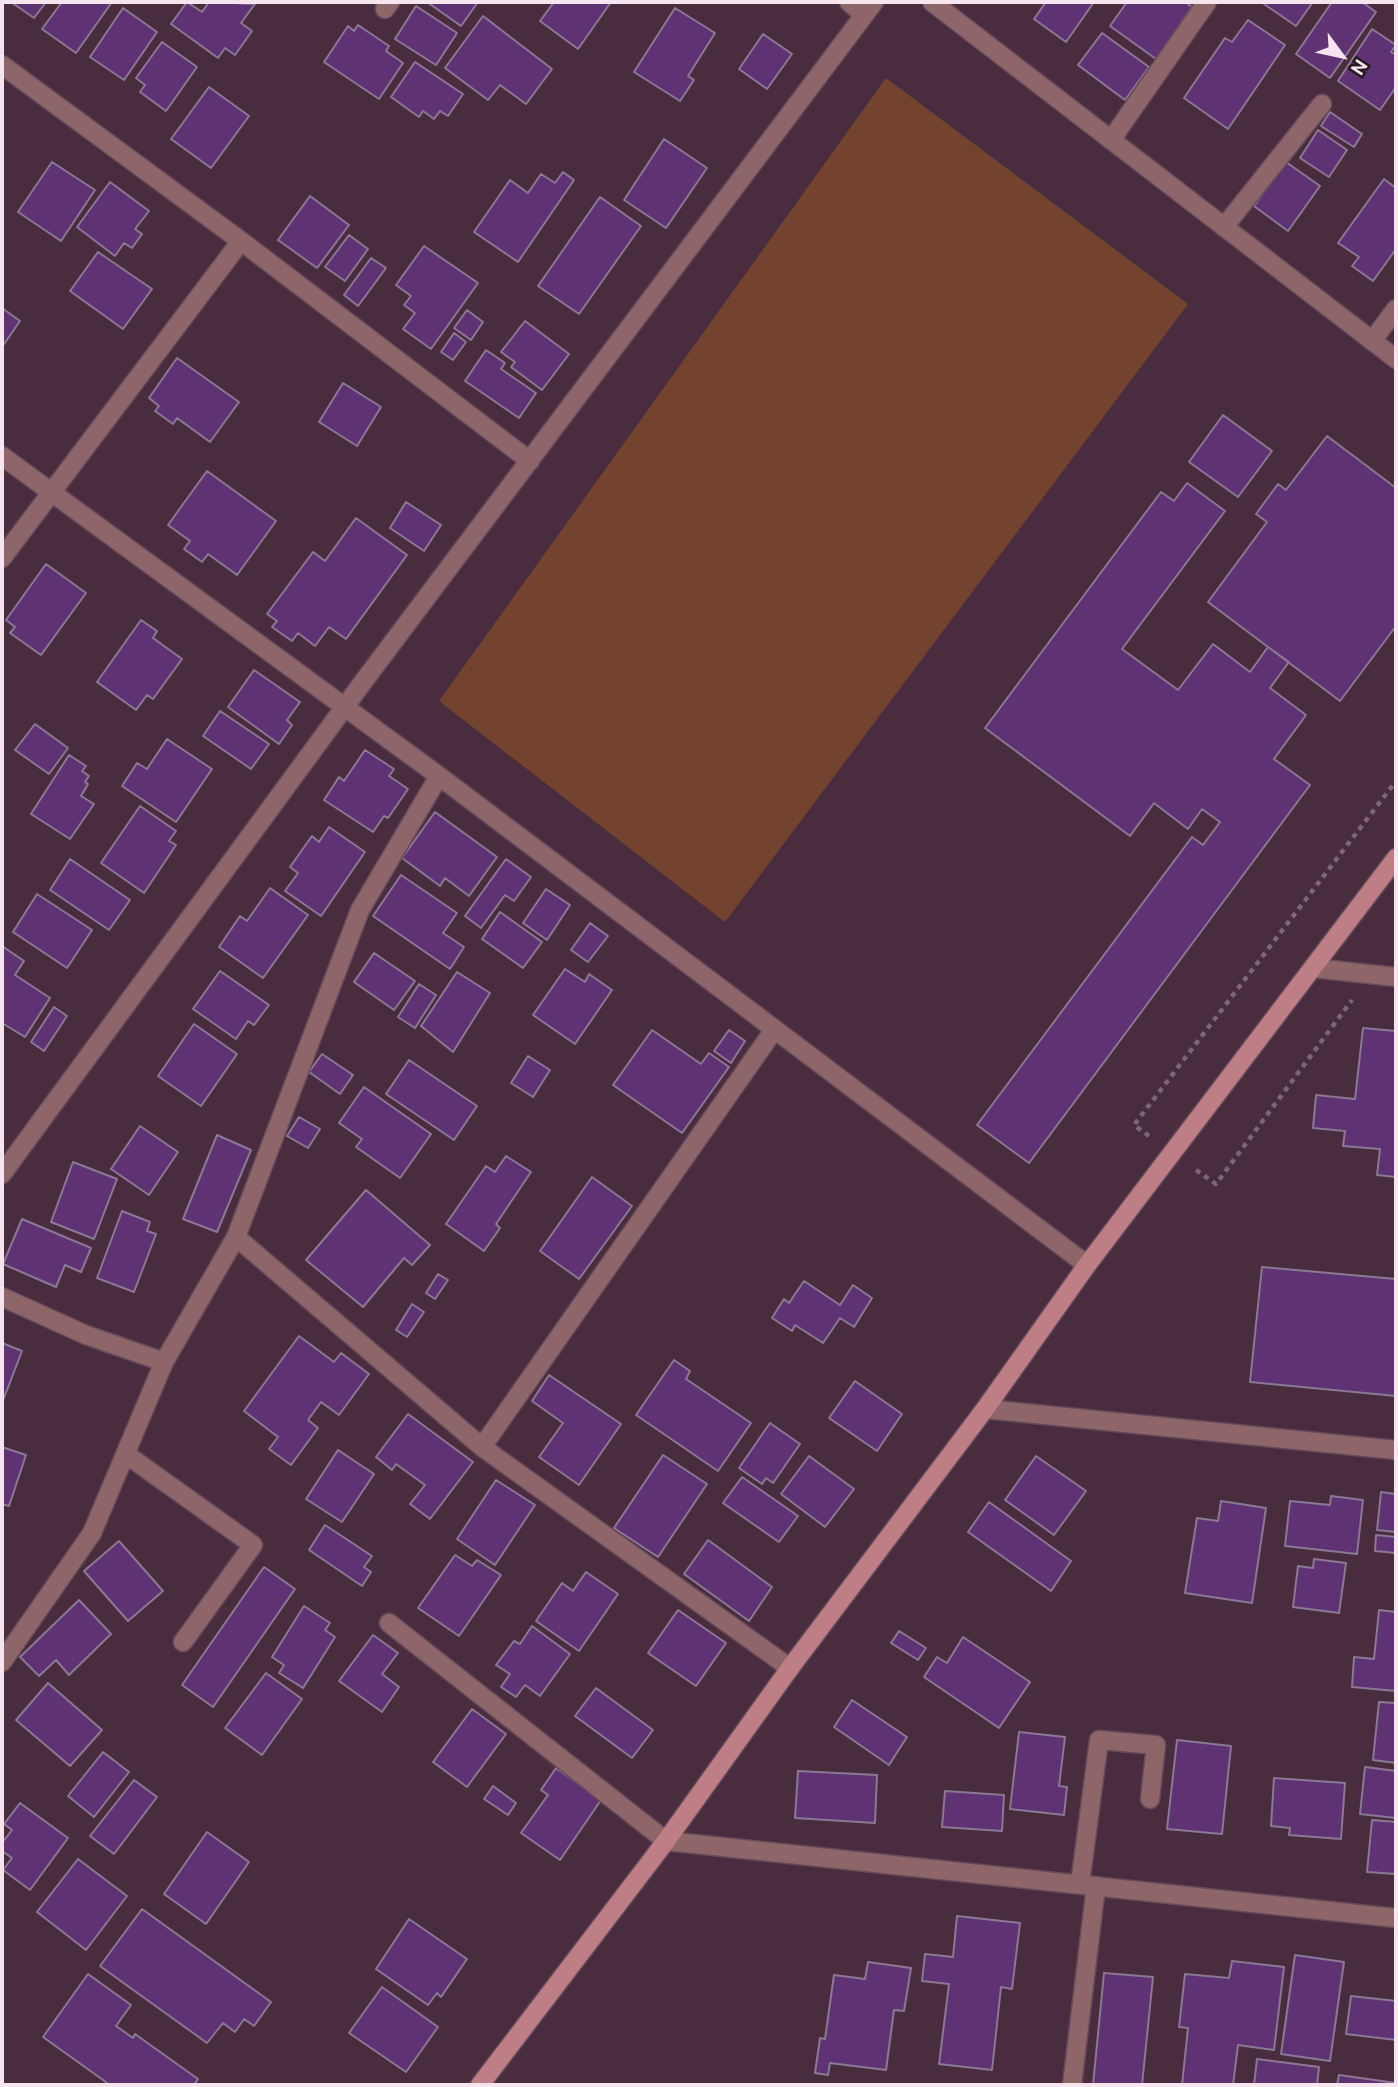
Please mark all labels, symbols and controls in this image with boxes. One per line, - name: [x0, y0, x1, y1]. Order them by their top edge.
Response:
- north arrow: [1307, 21, 1377, 91]
- text: N: [1347, 55, 1373, 79]

